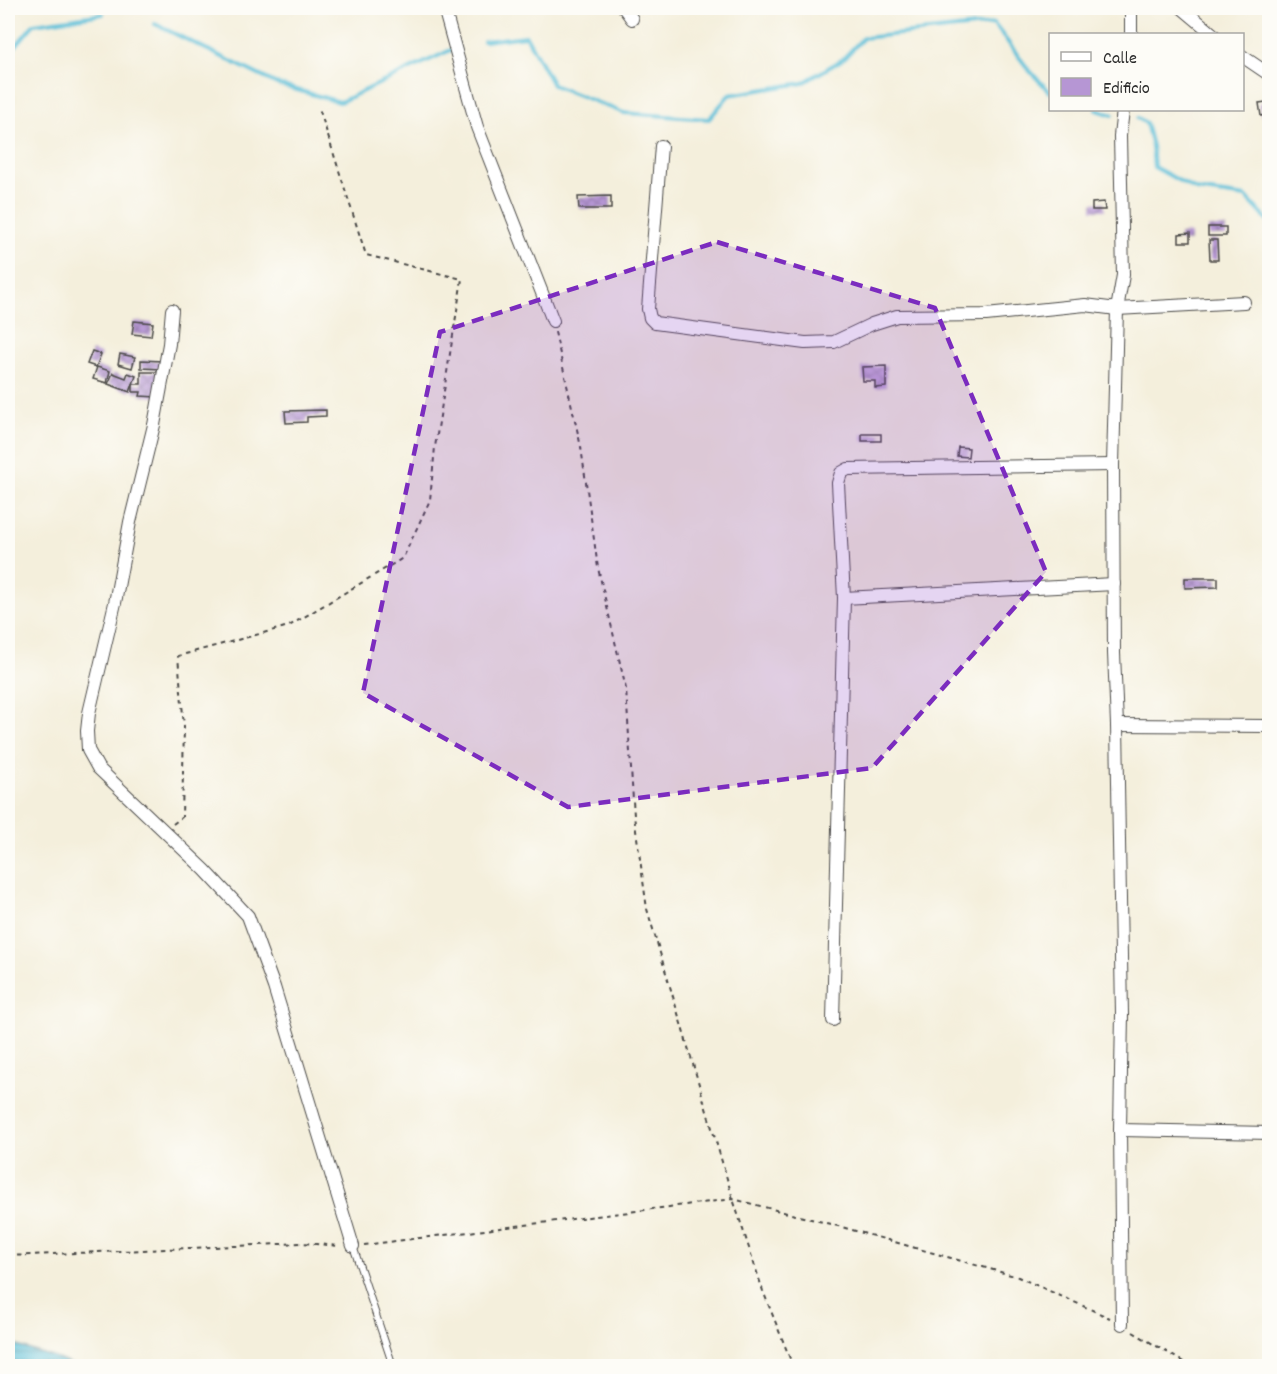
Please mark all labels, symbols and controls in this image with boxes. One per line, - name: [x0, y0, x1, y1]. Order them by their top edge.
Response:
- legend: [1049, 33, 1244, 111]
- text: Calle: [1103, 47, 1137, 72]
- text: Edificio: [1103, 77, 1150, 102]

